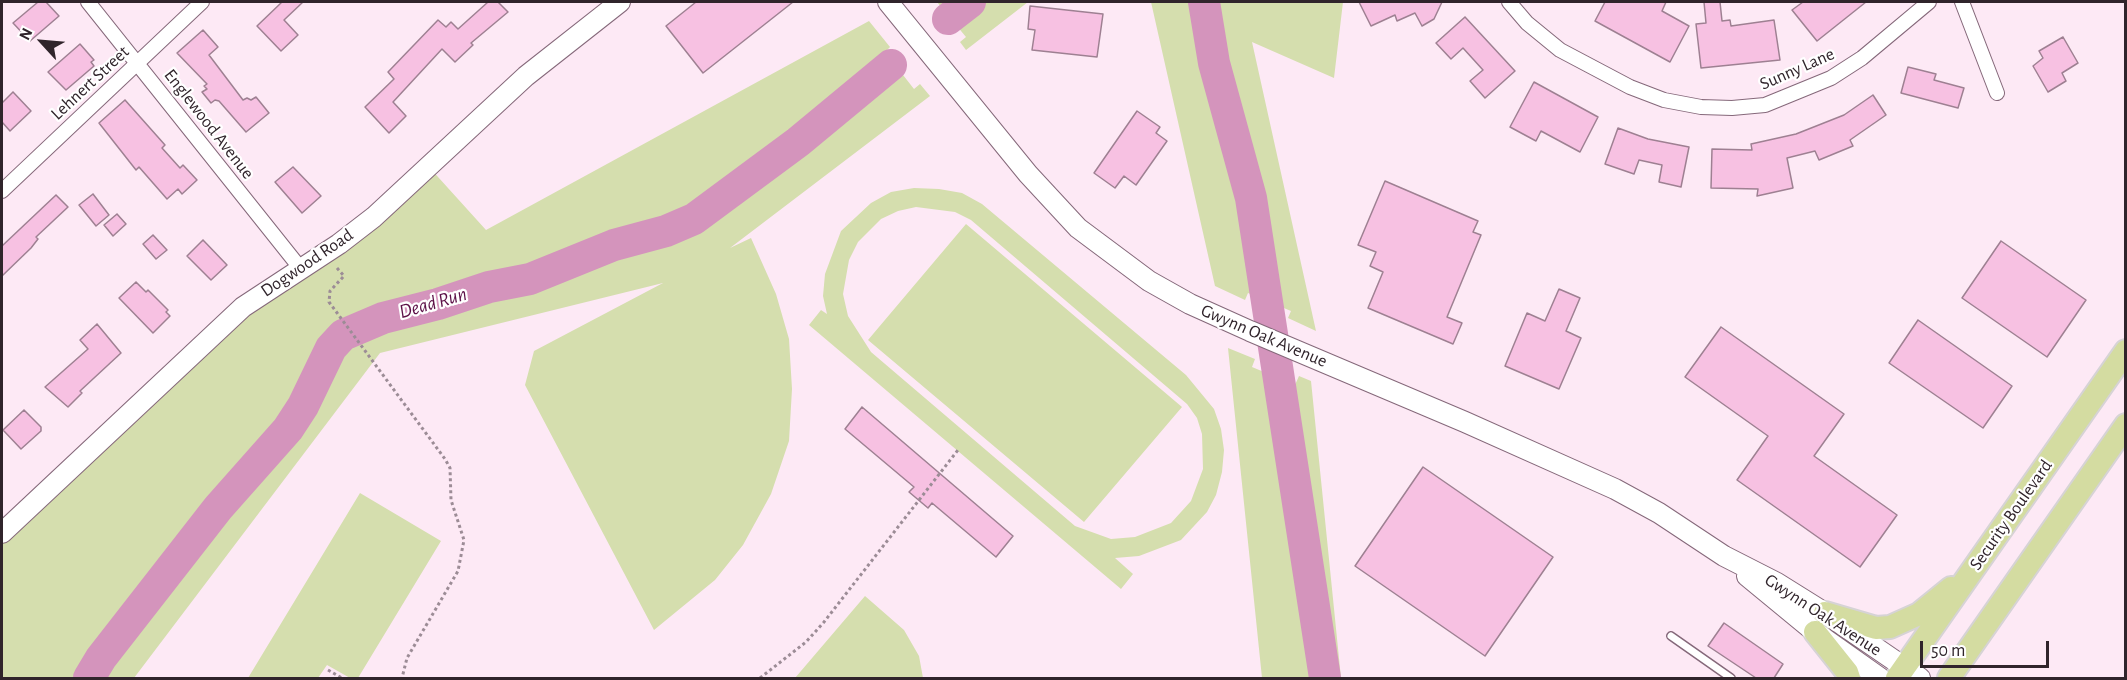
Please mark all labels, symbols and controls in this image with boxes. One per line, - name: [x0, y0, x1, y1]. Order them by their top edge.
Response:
- north arrow: [12, 12, 72, 72]
- text: N: [16, 26, 35, 43]
- street label: Lehnert Street: [46, 41, 134, 125]
- street label: Sunny Lane: [1756, 43, 1838, 95]
- street label: Englewood Avenue: [159, 65, 259, 183]
- street label: Dogwood Road: [257, 224, 357, 302]
- water label: Dead Run: [396, 282, 470, 324]
- street label: Gwynn Oak Avenue: [1198, 300, 1330, 372]
- street label: Security Boulevard: [1965, 456, 2057, 574]
- street label: Gwynn Oak Avenue: [1761, 569, 1885, 661]
- scale bar: [1923, 629, 2052, 667]
- text: 50 m: [1931, 642, 1965, 660]

